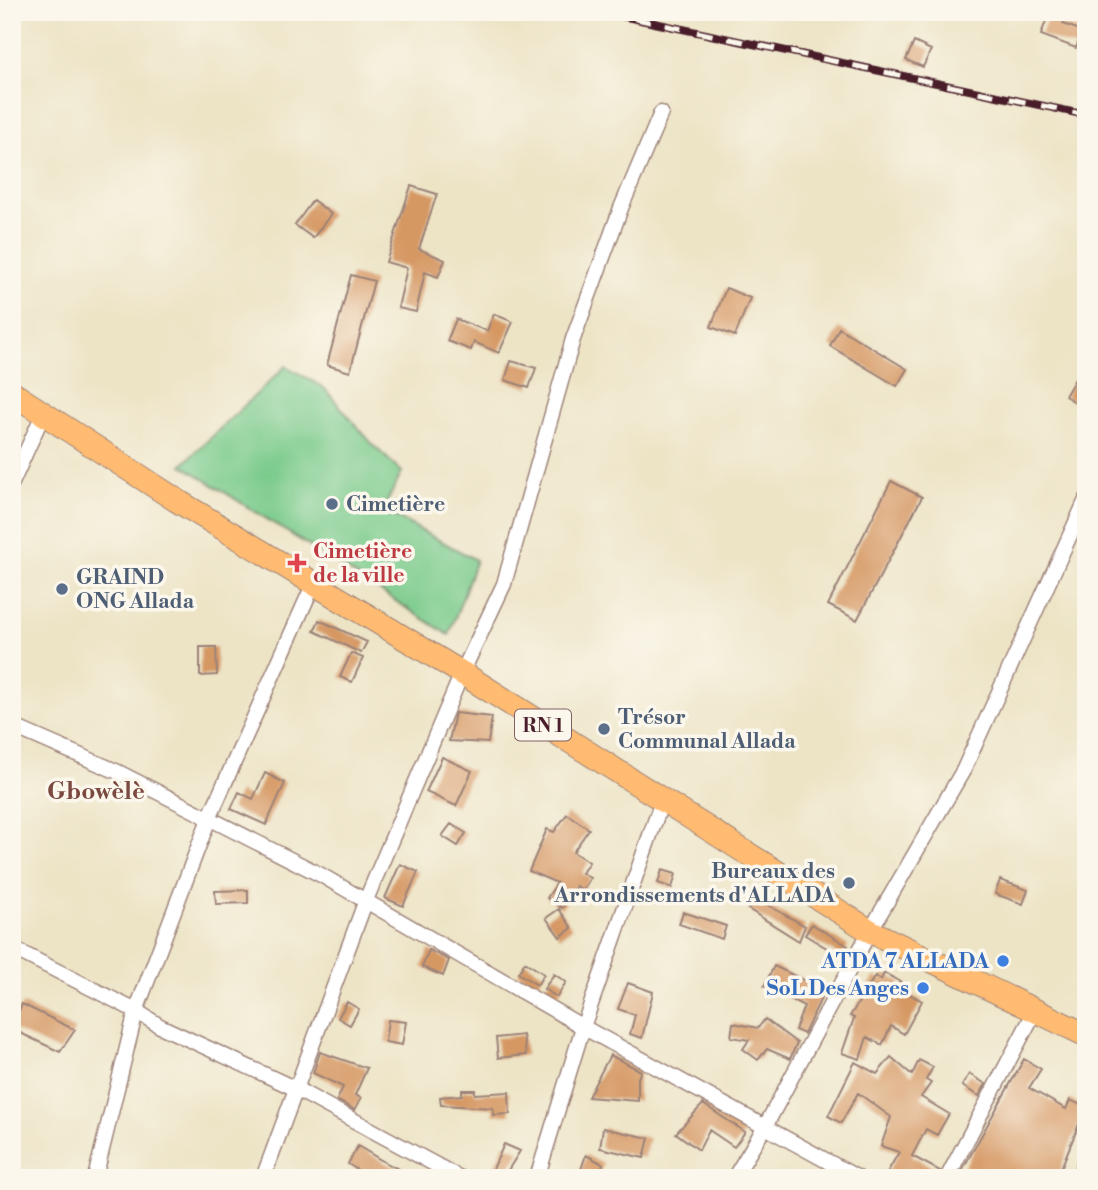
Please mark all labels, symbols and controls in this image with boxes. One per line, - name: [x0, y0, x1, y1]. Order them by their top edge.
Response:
- place label: Cimetière: [346, 492, 445, 518]
- marker: Cimetière: [324, 496, 340, 512]
- place label: Cimetière de la ville: [313, 539, 412, 589]
- marker: Cimetière de la ville: [287, 553, 307, 573]
- place label: GRAIND ONG Allada: [76, 565, 195, 615]
- marker: GRAIND ONG Allada: [54, 581, 70, 597]
- place label: Trésor Communal Allada: [618, 705, 796, 755]
- road number: RN 1: [515, 710, 571, 740]
- marker: Trésor Communal Allada: [596, 721, 612, 737]
- district label: Gbowèlè: [47, 777, 145, 807]
- place label: Bureaux des Arrondissements d'ALLADA: [553, 859, 836, 909]
- marker: Bureaux des Arrondissements d'ALLADA: [841, 875, 857, 891]
- place label: ATDA 7 ALLADA: [820, 949, 990, 975]
- marker: ATDA 7 ALLADA: [995, 953, 1011, 969]
- place label: SoL Des Anges: [767, 976, 909, 1002]
- marker: SoL Des Anges: [915, 980, 931, 996]

